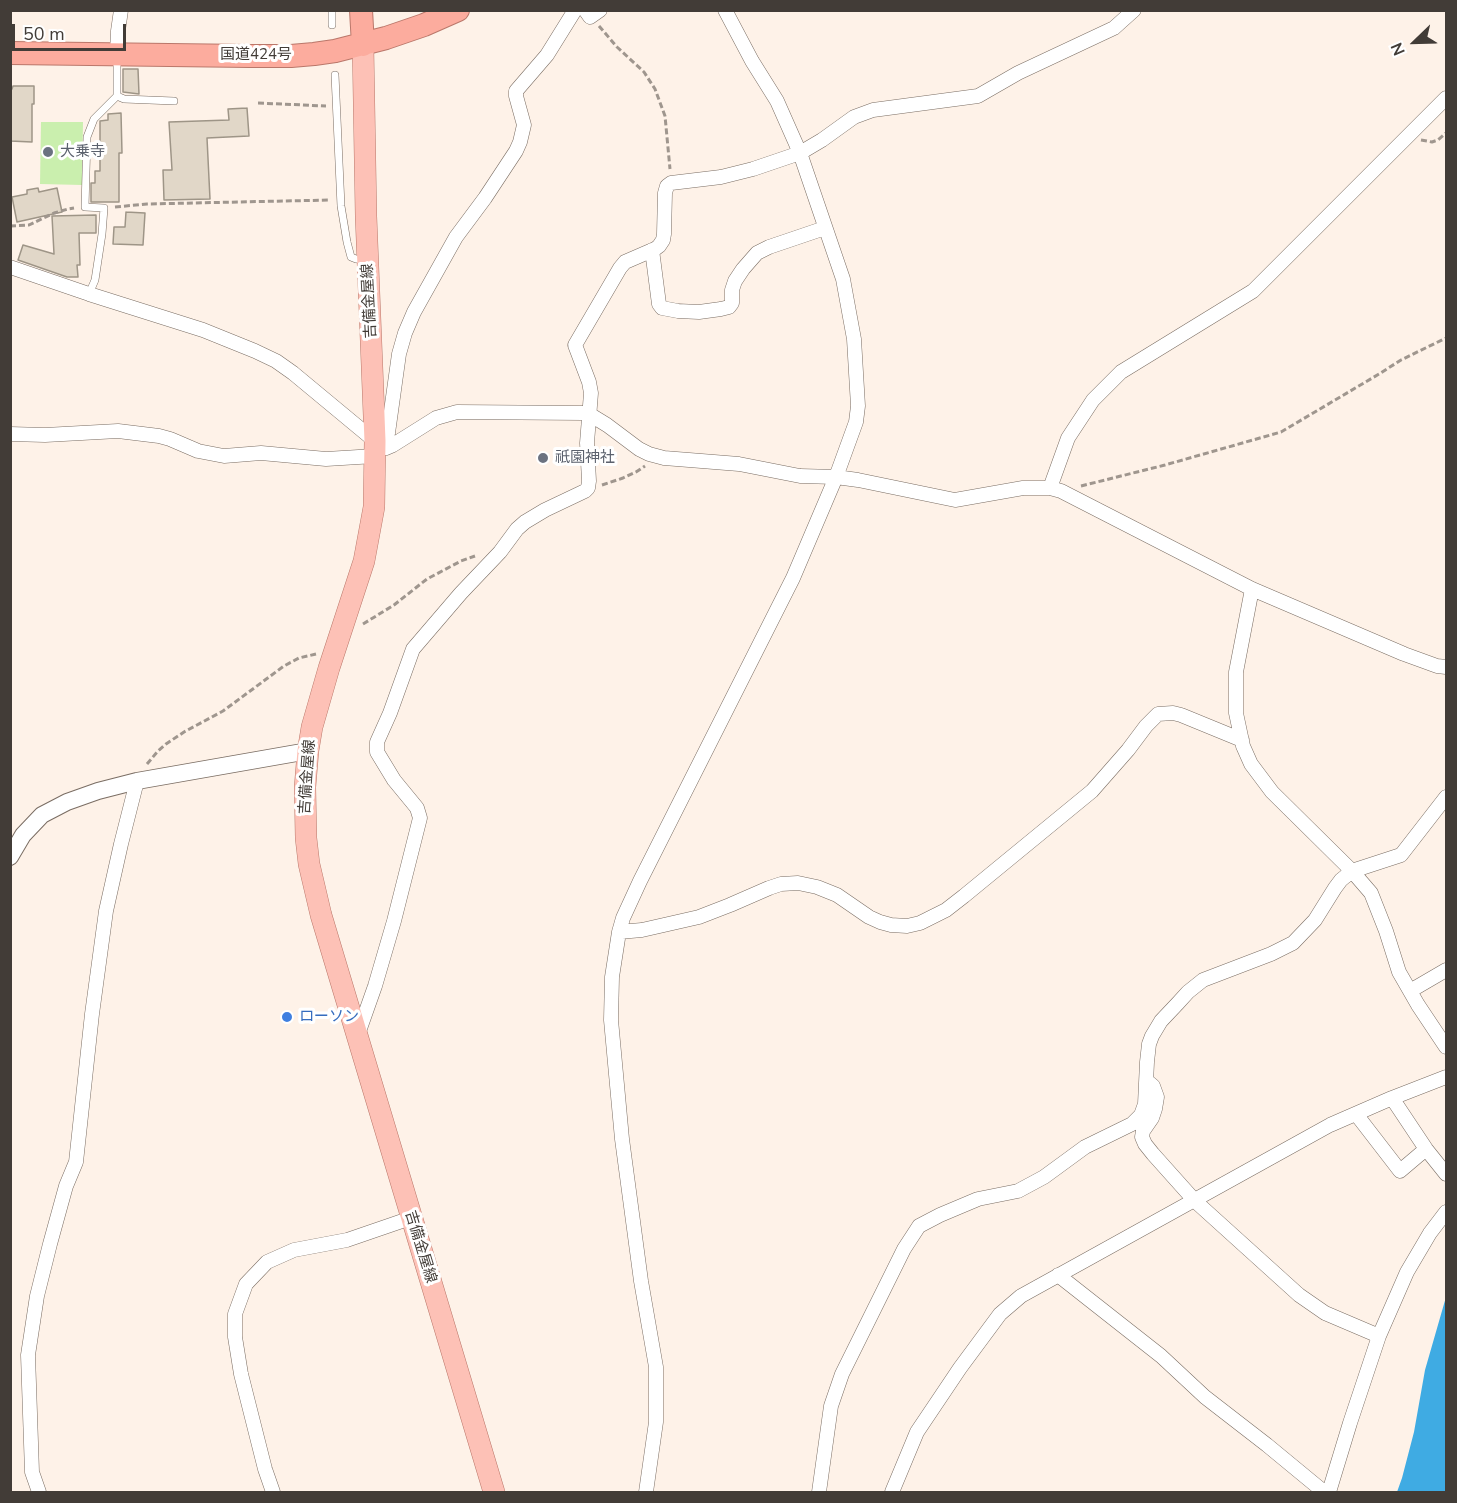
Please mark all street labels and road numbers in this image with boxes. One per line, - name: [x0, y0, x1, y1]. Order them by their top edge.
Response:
- street label: 国道424号: [220, 46, 292, 64]
- street label: 吉備金屋線: [359, 263, 381, 339]
- street label: 吉備金屋線: [296, 739, 320, 815]
- street label: 吉備金屋線: [400, 1209, 440, 1285]

